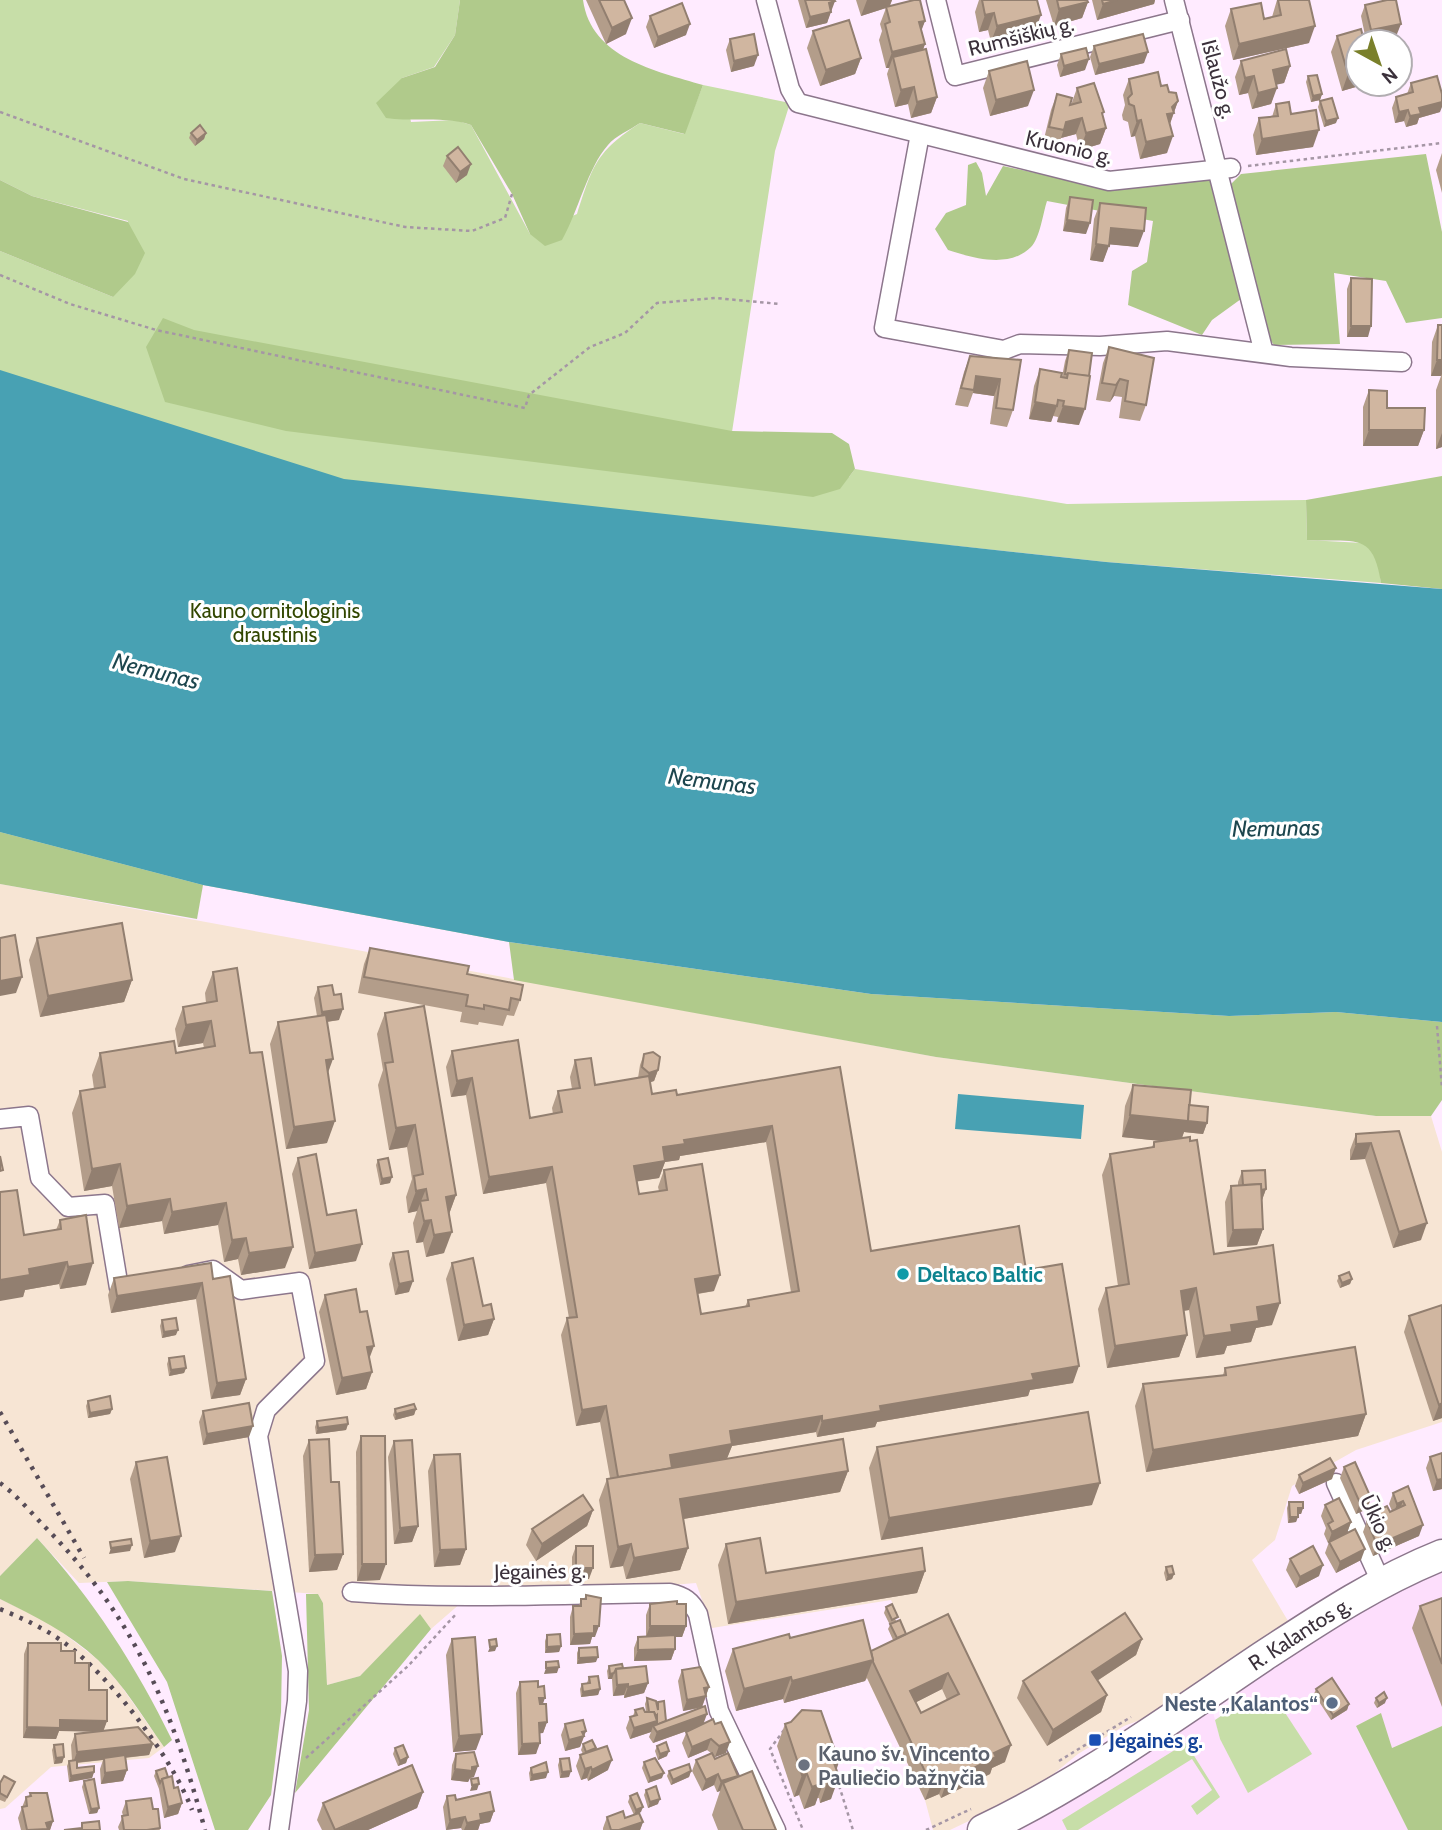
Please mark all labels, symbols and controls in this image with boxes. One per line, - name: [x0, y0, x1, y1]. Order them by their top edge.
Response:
- street label: Rumšiškių g.: [966, 11, 1076, 61]
- north arrow: [1344, 28, 1414, 98]
- street label: Išlaužo g.: [1196, 37, 1242, 121]
- text: N: [1377, 63, 1402, 89]
- street label: Kruonio g.: [1023, 125, 1115, 169]
- park label: Kauno ornitologinis draustinis: [190, 598, 361, 647]
- water label: Nemunas: [110, 647, 202, 695]
- water label: Nemunas: [666, 762, 758, 800]
- water label: Nemunas: [1232, 813, 1320, 843]
- place label: Deltaco Baltic: [917, 1262, 1043, 1287]
- marker: Deltaco Baltic: [895, 1266, 911, 1282]
- street label: Ūkio g.: [1355, 1490, 1403, 1556]
- street label: Jėgainės g.: [493, 1558, 586, 1584]
- street label: R. Kalantos g.: [1243, 1591, 1355, 1675]
- place label: Neste „Kalantos“: [1164, 1691, 1318, 1716]
- marker: Neste „Kalantos“: [1324, 1695, 1340, 1711]
- place label: Jėgainės g.: [1108, 1728, 1203, 1753]
- marker: Jėgainės g.: [1087, 1732, 1103, 1748]
- place label: Kauno šv. Vincento Pauliečio bažnyčia: [818, 1741, 990, 1790]
- marker: Kauno šv. Vincento Pauliečio bažnyčia: [796, 1757, 812, 1773]

